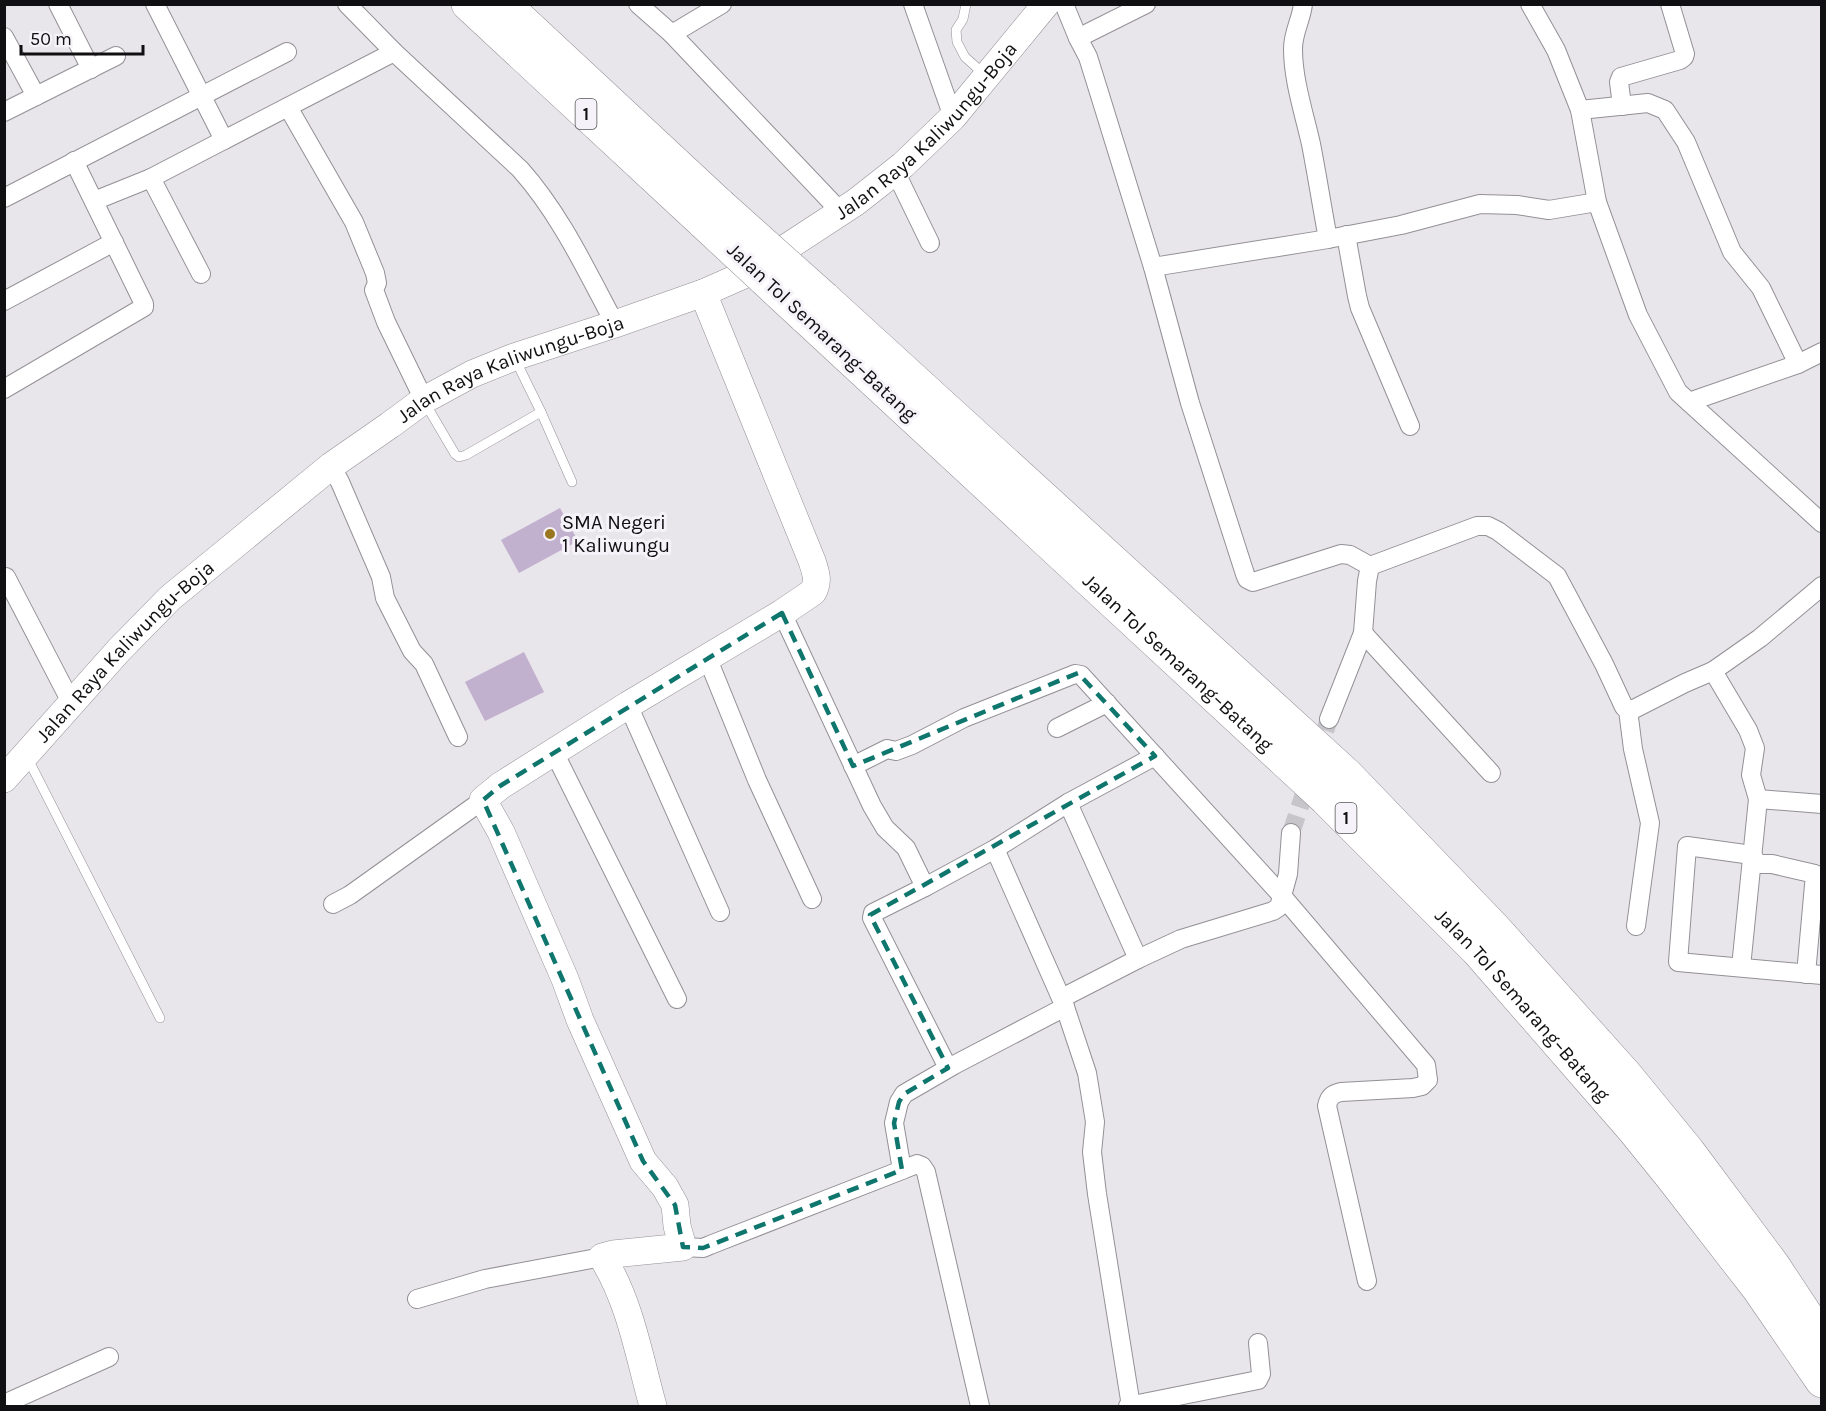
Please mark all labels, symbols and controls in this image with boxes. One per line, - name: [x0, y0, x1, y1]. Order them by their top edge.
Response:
- scale bar: [21, 18, 142, 56]
- text: 50 m: [30, 28, 72, 50]
- street label: Jalan Raya Kaliwungu-Boja: [831, 37, 1021, 224]
- road number: 1: [576, 99, 596, 129]
- street label: Jalan Tol Semarang–Batang: [722, 238, 922, 426]
- street label: Jalan Raya Kaliwungu-Boja: [393, 310, 627, 427]
- place label: SMA Negeri 1 Kaliwungu: [562, 511, 670, 557]
- marker: SMA Negeri 1 Kaliwungu: [543, 527, 557, 541]
- street label: Jalan Raya Kaliwungu-Boja: [31, 555, 218, 747]
- street label: Jalan Tol Semarang–Batang: [1078, 569, 1278, 756]
- road number: 1: [1336, 803, 1356, 833]
- street label: Jalan Tol Semarang–Batang: [1431, 904, 1615, 1106]

